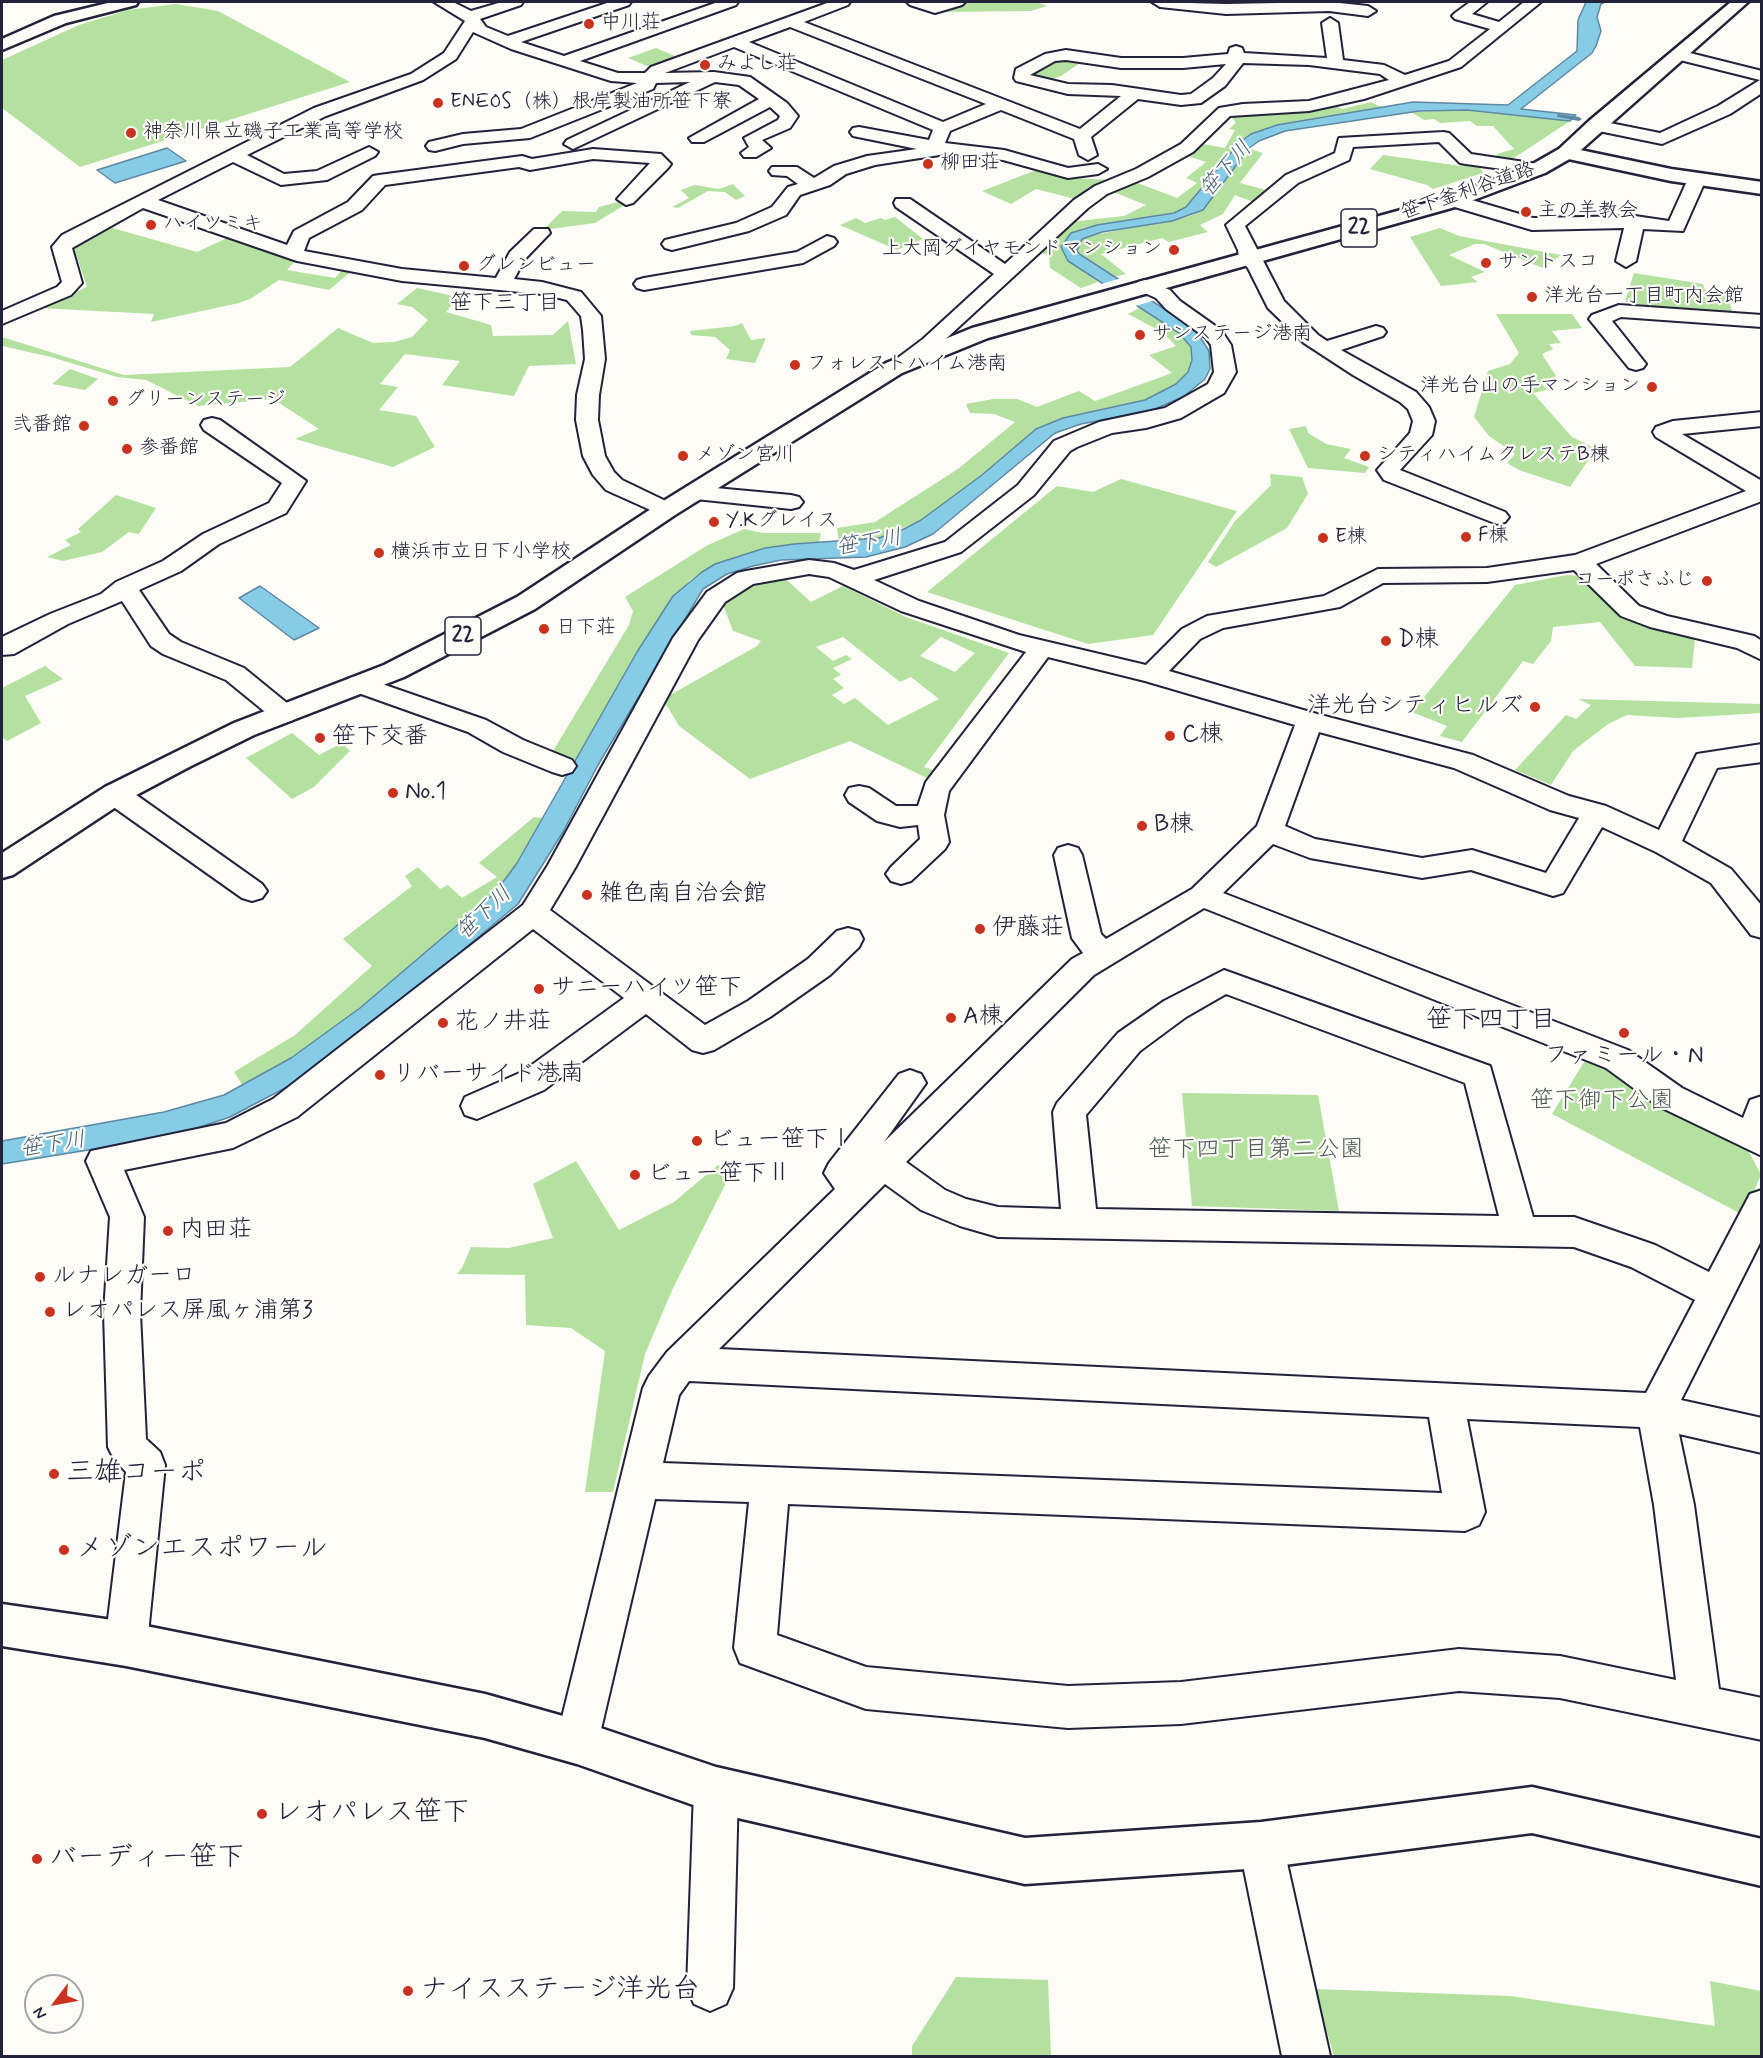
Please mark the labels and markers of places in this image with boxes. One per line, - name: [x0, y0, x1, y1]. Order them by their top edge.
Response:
- place label: 中川荘: [601, 12, 661, 36]
- marker: 中川荘: [582, 17, 596, 31]
- place label: みよし荘: [717, 53, 797, 77]
- marker: みよし荘: [698, 58, 712, 72]
- place label: ENEOS（株）根岸製油所笹下寮: [450, 91, 732, 115]
- marker: ENEOS（株）根岸製油所笹下寮: [431, 96, 445, 110]
- place label: 神奈川県立磯子工業高等学校: [143, 121, 403, 145]
- marker: 神奈川県立磯子工業高等学校: [124, 126, 138, 140]
- place label: 柳田荘: [940, 152, 1000, 176]
- marker: 柳田荘: [921, 157, 935, 171]
- place label: 主の羊教会: [1538, 200, 1638, 224]
- marker: 主の羊教会: [1519, 205, 1533, 219]
- place label: ハイツミキ: [163, 213, 263, 237]
- marker: ハイツミキ: [144, 218, 158, 232]
- place label: 上大岡ダイヤモンドマンション: [882, 238, 1162, 262]
- marker: 上大岡ダイヤモンドマンション: [1167, 243, 1181, 257]
- place label: サントスコ: [1498, 251, 1598, 275]
- place label: グレンビュー: [476, 254, 596, 278]
- marker: サントスコ: [1479, 256, 1493, 270]
- marker: グレンビュー: [457, 259, 471, 273]
- place label: 洋光台一丁目町内会館: [1544, 285, 1744, 309]
- marker: 洋光台一丁目町内会館: [1525, 290, 1539, 304]
- place label: サンステージ港南: [1152, 323, 1312, 347]
- marker: サンステージ港南: [1133, 328, 1147, 342]
- place label: フォレストハイム港南: [807, 353, 1007, 377]
- marker: フォレストハイム港南: [788, 358, 802, 372]
- place label: 洋光台山の手マンション: [1420, 375, 1640, 399]
- marker: 洋光台山の手マンション: [1645, 380, 1659, 394]
- place label: グリーンステージ: [125, 389, 285, 413]
- marker: グリーンステージ: [106, 394, 120, 408]
- place label: 弐番館: [12, 414, 72, 438]
- marker: 弐番館: [77, 419, 91, 433]
- place label: 参番館: [139, 437, 199, 461]
- marker: 参番館: [120, 442, 134, 456]
- place label: メゾン宮川: [695, 444, 795, 468]
- place label: シティハイムクレステB棟: [1377, 444, 1610, 468]
- marker: メゾン宮川: [676, 449, 690, 463]
- marker: シティハイムクレステB棟: [1358, 449, 1372, 463]
- place label: Y.Kグレイス: [726, 510, 837, 534]
- marker: Y.Kグレイス: [707, 515, 721, 529]
- place label: F棟: [1478, 525, 1509, 549]
- place label: E棟: [1335, 526, 1367, 550]
- marker: F棟: [1459, 530, 1473, 544]
- marker: E棟: [1316, 531, 1330, 545]
- place label: 横浜市立日下小学校: [391, 541, 571, 565]
- marker: 横浜市立日下小学校: [372, 546, 386, 560]
- place label: コーポさふじ: [1575, 569, 1695, 593]
- marker: コーポさふじ: [1700, 574, 1714, 588]
- place label: 日下荘: [556, 617, 616, 641]
- marker: 日下荘: [537, 622, 551, 636]
- place label: D棟: [1398, 627, 1439, 655]
- marker: D棟: [1379, 634, 1393, 648]
- place label: 洋光台シティヒルズ: [1307, 693, 1523, 721]
- marker: 洋光台シティヒルズ: [1528, 700, 1542, 714]
- place label: C棟: [1182, 722, 1223, 750]
- place label: 笹下交番: [332, 724, 428, 752]
- marker: C棟: [1163, 729, 1177, 743]
- marker: 笹下交番: [313, 731, 327, 745]
- place label: No.1: [405, 779, 446, 807]
- marker: No.1: [386, 786, 400, 800]
- place label: B棟: [1154, 812, 1193, 840]
- marker: B棟: [1135, 819, 1149, 833]
- place label: 雑色南自治会館: [599, 881, 767, 909]
- marker: 雑色南自治会館: [580, 888, 594, 902]
- place label: 伊藤荘: [992, 915, 1064, 943]
- marker: 伊藤荘: [973, 922, 987, 936]
- place label: サニーハイツ笹下: [551, 975, 743, 1003]
- marker: サニーハイツ笹下: [532, 982, 546, 996]
- place label: A棟: [963, 1004, 1003, 1032]
- place label: 花ノ井荘: [455, 1009, 551, 1037]
- marker: A棟: [944, 1011, 958, 1025]
- marker: 花ノ井荘: [436, 1016, 450, 1030]
- marker: ファミール・N: [1617, 1026, 1631, 1040]
- place label: ファミール・N: [1544, 1043, 1704, 1071]
- place label: リバーサイド港南: [392, 1061, 584, 1089]
- marker: リバーサイド港南: [373, 1068, 387, 1082]
- place label: ビュー笹下Ⅰ: [709, 1127, 853, 1155]
- marker: ビュー笹下Ⅰ: [690, 1134, 704, 1148]
- place label: ビュー笹下Ⅱ: [647, 1161, 791, 1189]
- marker: ビュー笹下Ⅱ: [628, 1168, 642, 1182]
- place label: 内田荘: [180, 1217, 252, 1245]
- marker: 内田荘: [161, 1224, 175, 1238]
- place label: ルナレガーロ: [52, 1263, 196, 1291]
- marker: ルナレガーロ: [33, 1270, 47, 1284]
- place label: レオパレス屏風ヶ浦第3: [62, 1298, 313, 1326]
- marker: レオパレス屏風ヶ浦第3: [43, 1305, 57, 1319]
- place label: 三雄コーポ: [66, 1457, 206, 1491]
- marker: 三雄コーポ: [47, 1467, 61, 1481]
- place label: メゾンエスポワール: [76, 1533, 328, 1567]
- marker: メゾンエスポワール: [57, 1543, 71, 1557]
- place label: レオパレス笹下: [274, 1797, 470, 1831]
- marker: レオパレス笹下: [255, 1807, 269, 1821]
- place label: バーディー笹下: [49, 1842, 245, 1876]
- marker: バーディー笹下: [30, 1852, 44, 1866]
- place label: ナイスステージ洋光台: [420, 1974, 700, 2008]
- marker: ナイスステージ洋光台: [401, 1984, 415, 1998]

